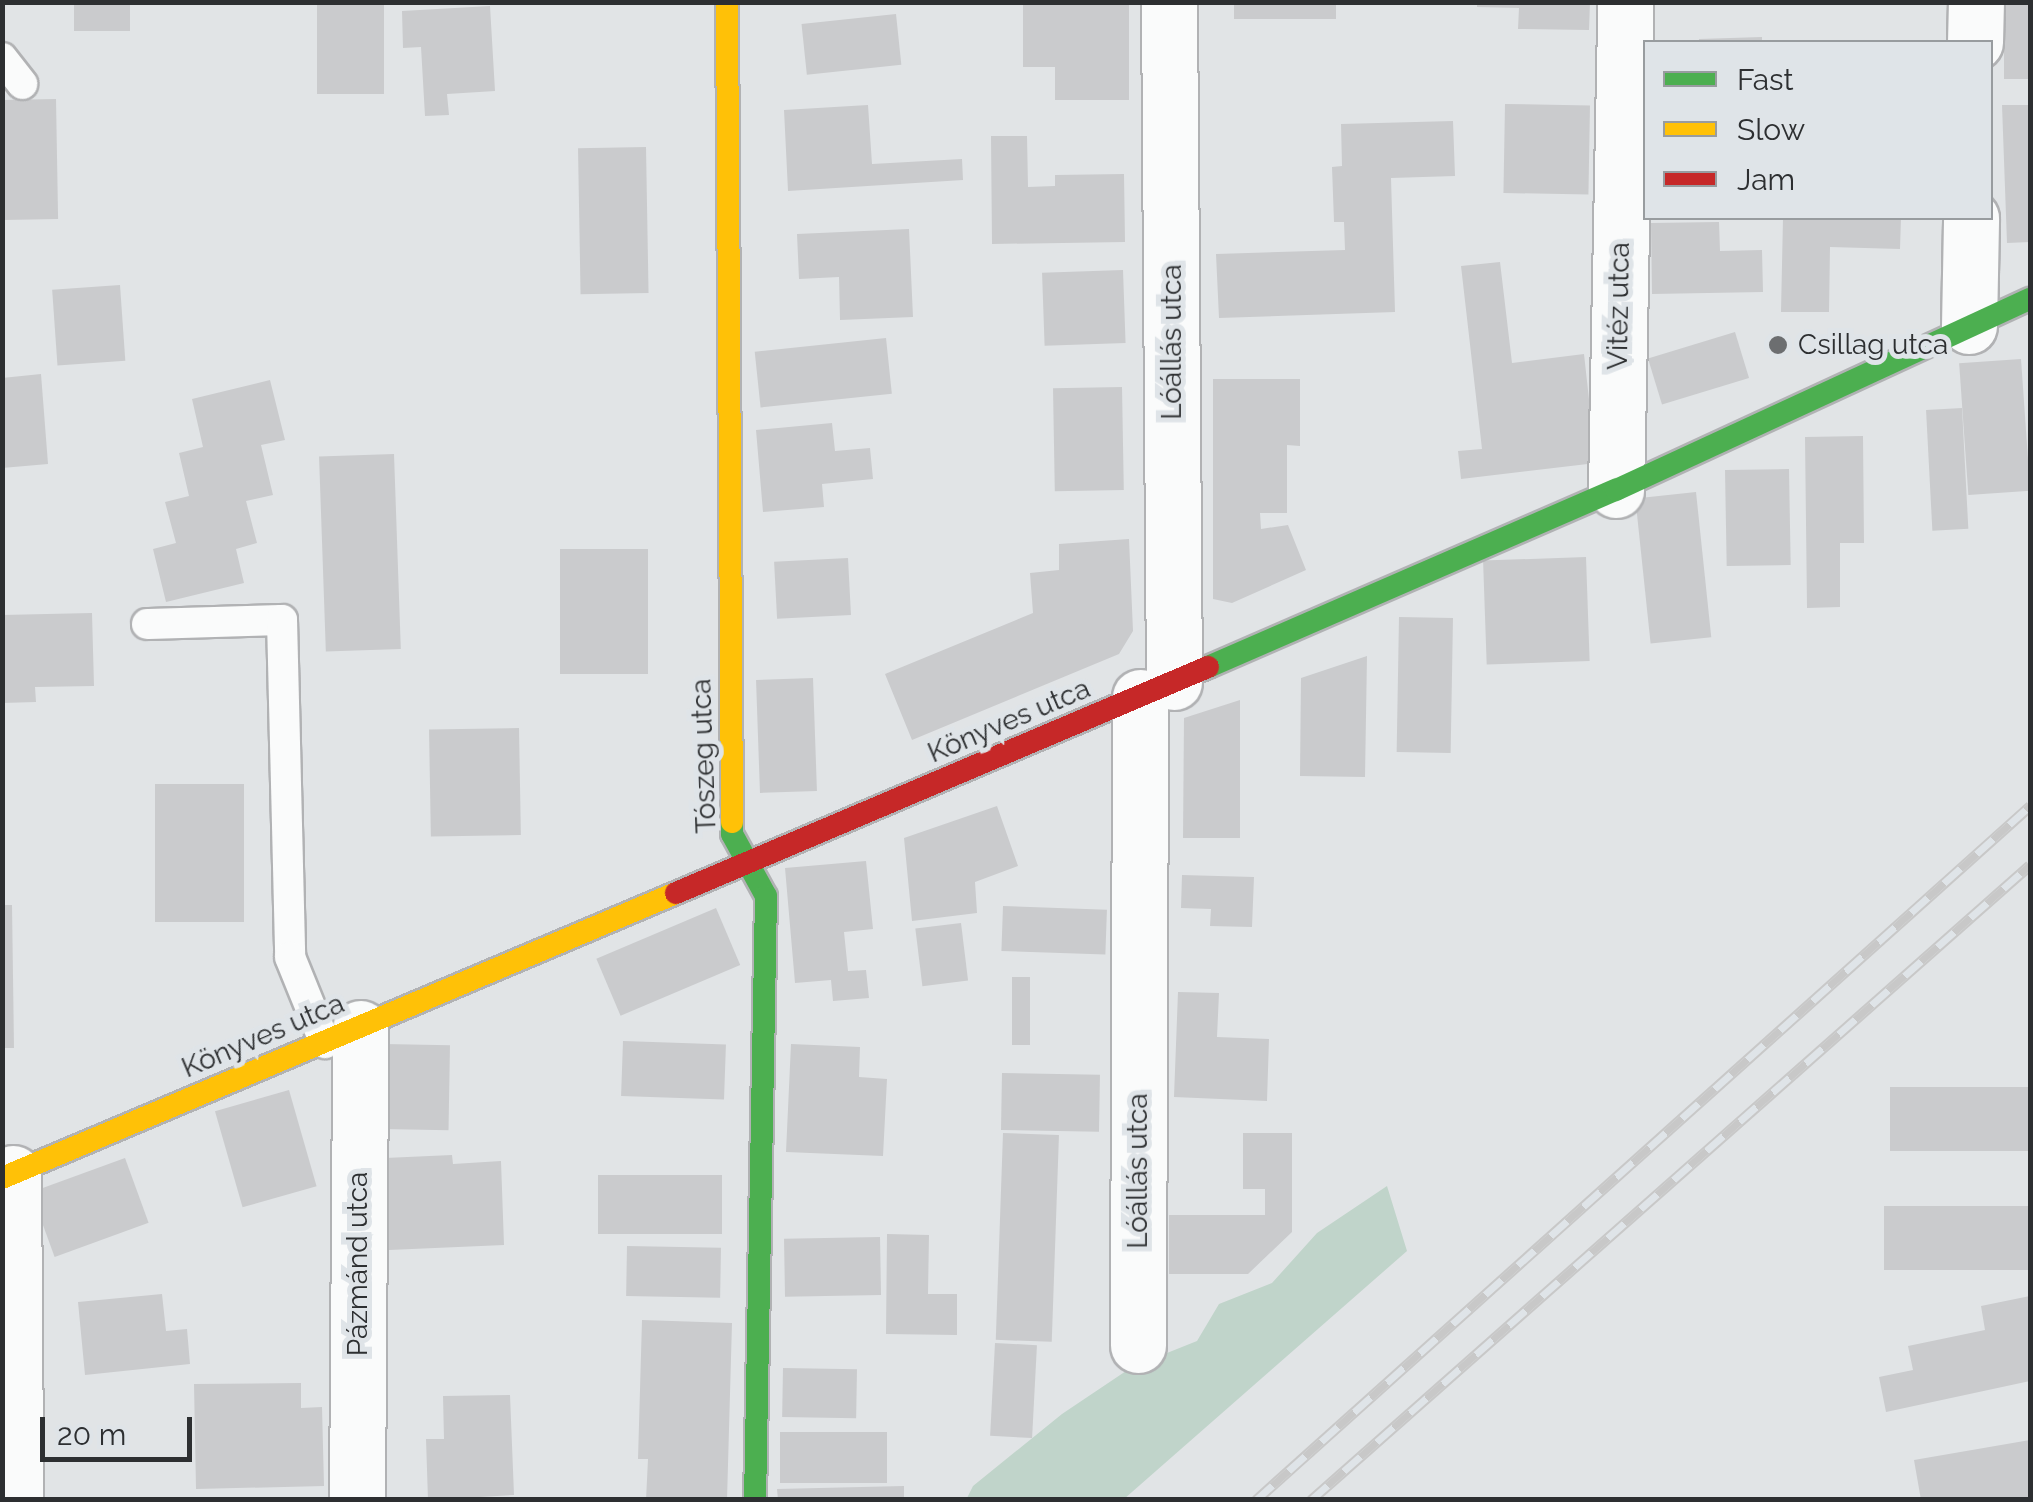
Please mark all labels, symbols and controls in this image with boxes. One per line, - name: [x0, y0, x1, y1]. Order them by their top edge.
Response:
- legend: [1643, 40, 1993, 220]
- text: Fast: [1737, 62, 1794, 97]
- text: Slow: [1737, 112, 1805, 147]
- text: Jam: [1737, 162, 1795, 197]
- street label: Vitéz utca: [1601, 242, 1637, 370]
- street label: Lóállás utca: [1155, 264, 1189, 420]
- place label: Csillag utca: [1798, 328, 1948, 362]
- marker: Csillag utca: [1767, 334, 1789, 356]
- street label: Könyves utca: [923, 672, 1095, 770]
- street label: Tószeg utca: [685, 678, 723, 834]
- street label: Könyves utca: [177, 987, 349, 1085]
- street label: Lóállás utca: [1121, 1093, 1155, 1249]
- street label: Pázmánd utca: [341, 1172, 375, 1356]
- scale bar: [45, 1397, 198, 1459]
- text: 20 m: [57, 1417, 126, 1452]

